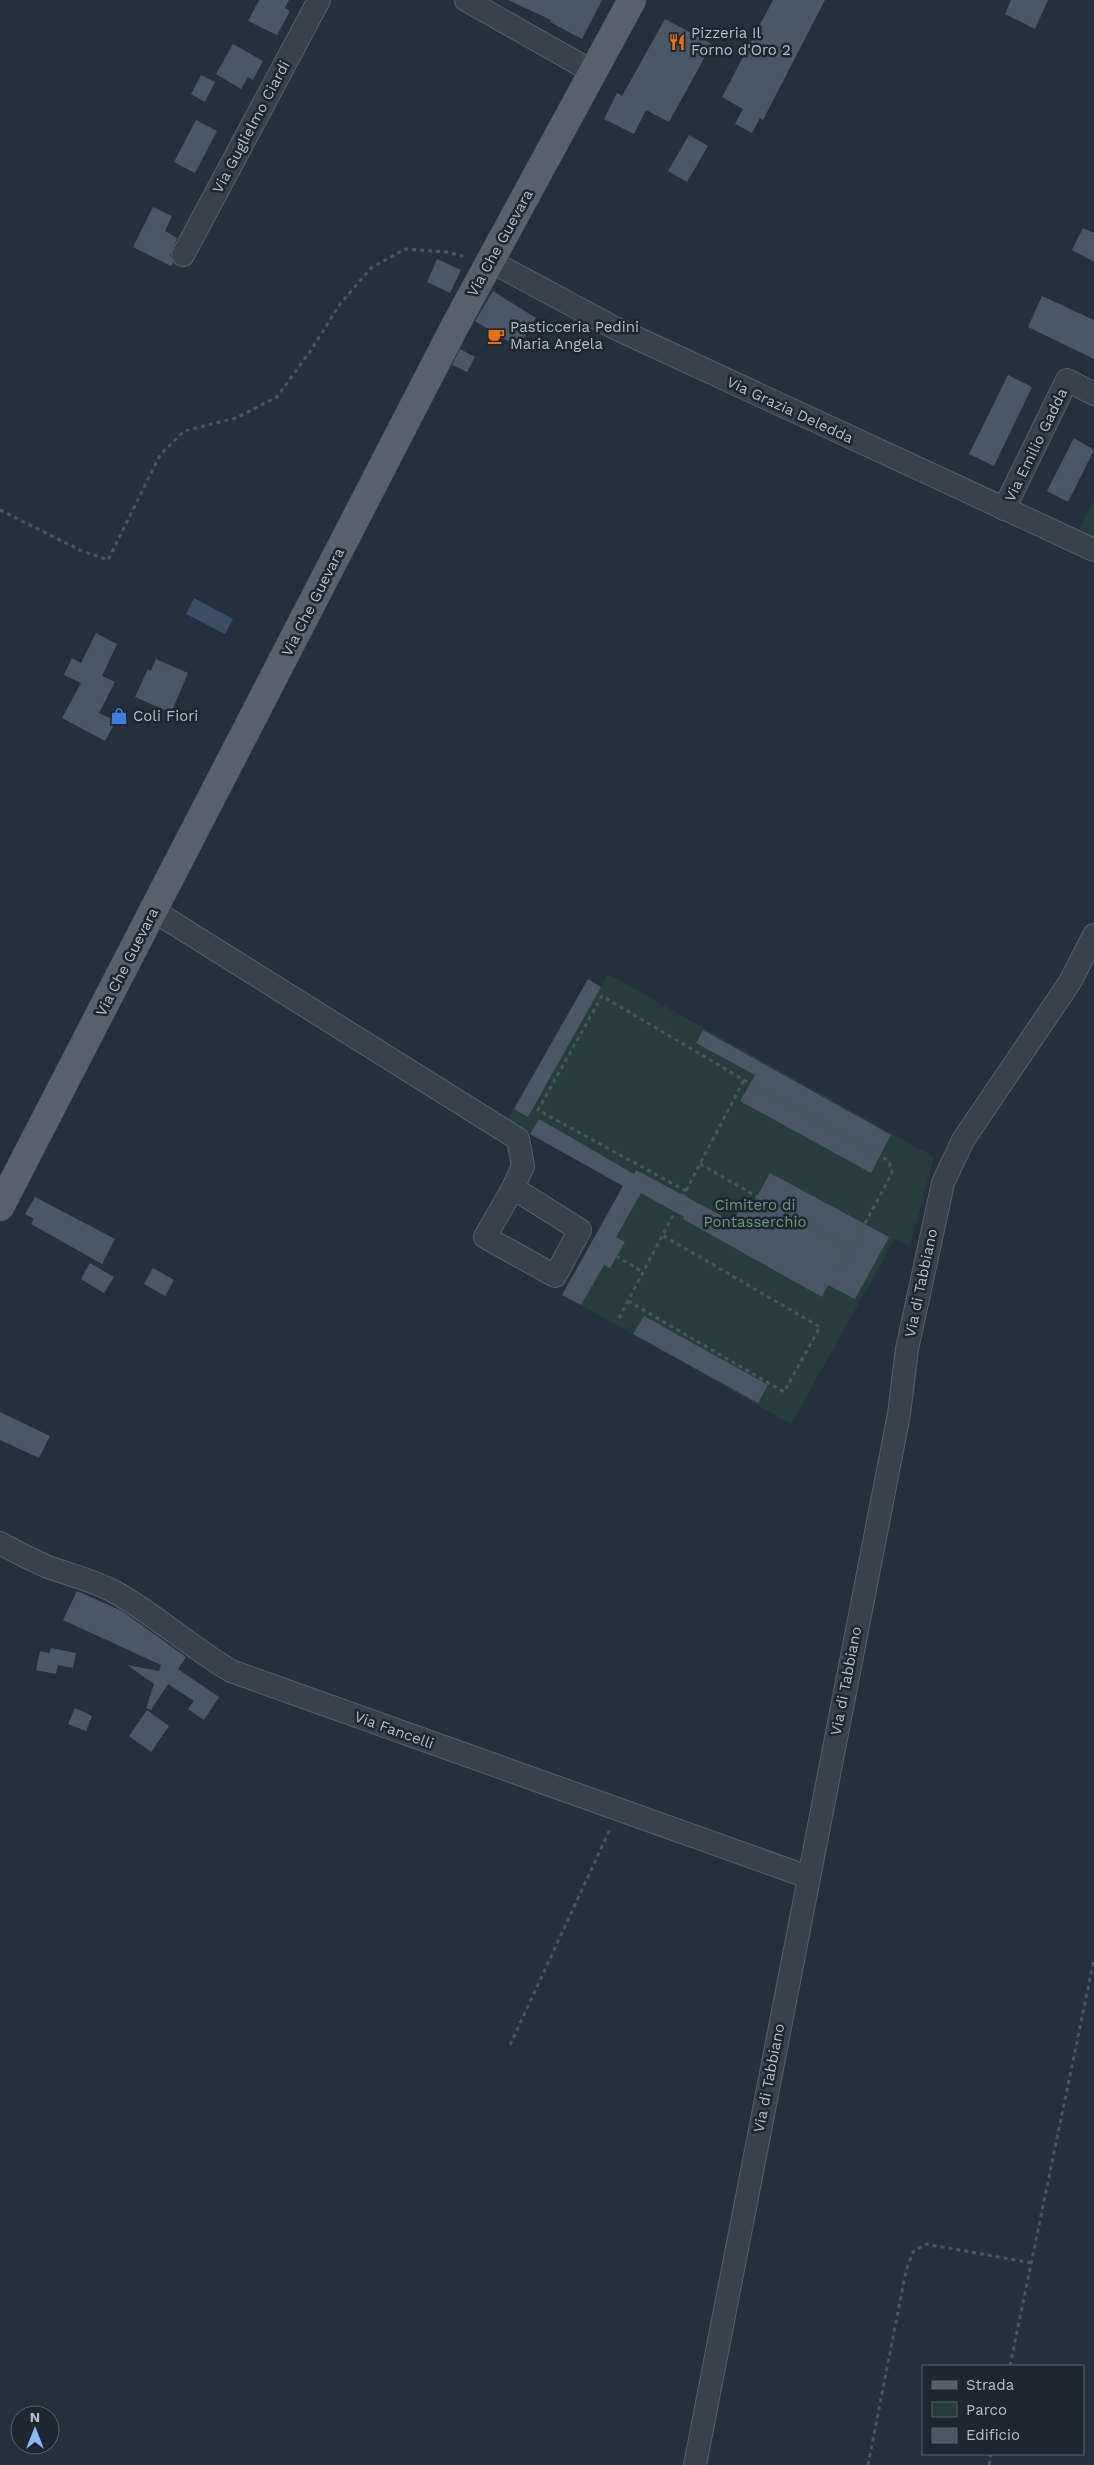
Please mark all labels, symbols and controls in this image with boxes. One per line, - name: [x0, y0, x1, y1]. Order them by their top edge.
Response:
- place label: Pizzeria Il Forno d'Oro 2: [691, 24, 791, 59]
- restaurant icon: Pizzeria Il Forno d'Oro 2: [667, 32, 687, 52]
- street label: Via Guglielmo Ciardi: [208, 58, 294, 196]
- street label: Via Che Guevara: [463, 186, 537, 300]
- place label: Pasticceria Pedini Maria Angela: [510, 318, 639, 353]
- cafe icon: Pasticceria Pedini Maria Angela: [486, 326, 506, 346]
- street label: Via Grazia Deledda: [724, 373, 857, 447]
- street label: Via Emilio Gadda: [1001, 385, 1072, 505]
- street label: Via Che Guevara: [278, 544, 348, 659]
- shop icon: Coli Fiori: [109, 706, 129, 726]
- place label: Coli Fiori: [133, 707, 198, 725]
- street label: Via Che Guevara: [92, 904, 162, 1019]
- park label: Cimitero di Pontasserchio: [704, 1196, 807, 1231]
- street label: Via di Tabbiano: [901, 1227, 941, 1339]
- street label: Via di Tabbiano: [827, 1625, 865, 1737]
- street label: Via Fancelli: [352, 1707, 436, 1753]
- street label: Via di Tabbiano: [750, 2022, 788, 2134]
- legend: [922, 2365, 1084, 2455]
- text: Strada: [966, 2376, 1015, 2394]
- text: Parco: [966, 2401, 1007, 2419]
- north arrow: [10, 2405, 60, 2455]
- text: N: [30, 2409, 40, 2425]
- text: Edificio: [966, 2426, 1020, 2444]

